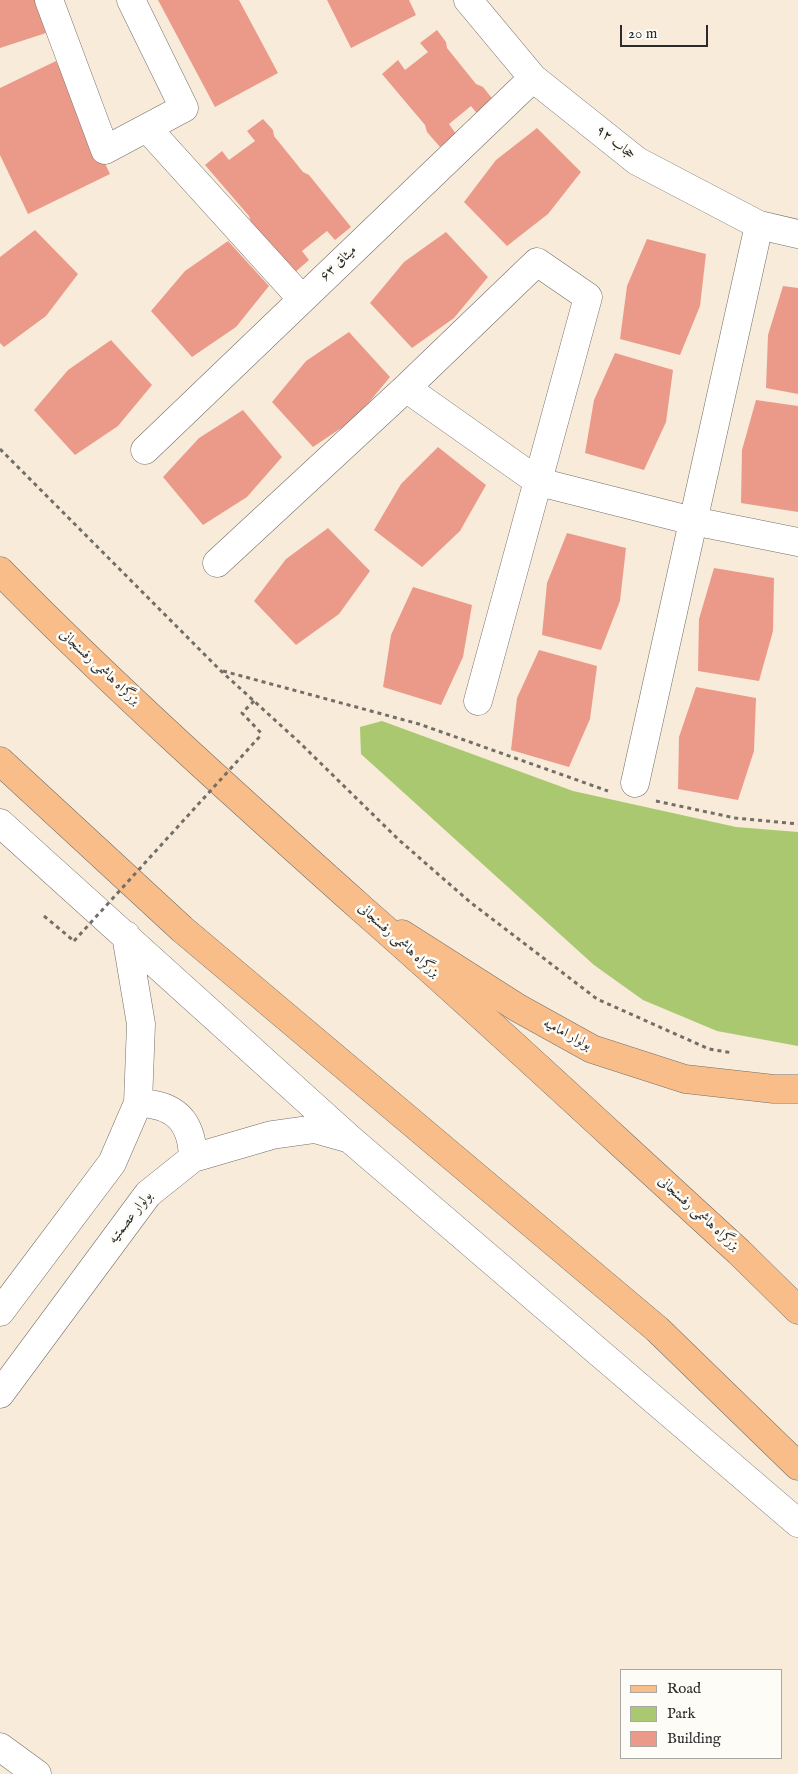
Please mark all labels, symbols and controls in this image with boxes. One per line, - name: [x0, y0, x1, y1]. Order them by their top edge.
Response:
- scale bar: [623, 15, 710, 47]
- text: 20 m: [628, 24, 657, 43]
- street label: حجاب ۹۲: [592, 122, 638, 164]
- street label: میثاق ۶۳: [317, 242, 361, 286]
- street label: بزرگراه هاشمی رفسنجانی: [55, 626, 143, 710]
- street label: بزرگراه هاشمی رفسنجانی: [354, 900, 442, 982]
- street label: بولوار امامیه: [540, 1015, 594, 1055]
- street label: بزرگراه هاشمی رفسنجانی: [654, 1173, 742, 1255]
- street label: بولوار عصمتیه: [105, 1188, 157, 1248]
- legend: [620, 1669, 783, 1759]
- text: Road: [667, 1679, 701, 1698]
- text: Park: [667, 1704, 696, 1723]
- text: Building: [667, 1729, 721, 1748]

